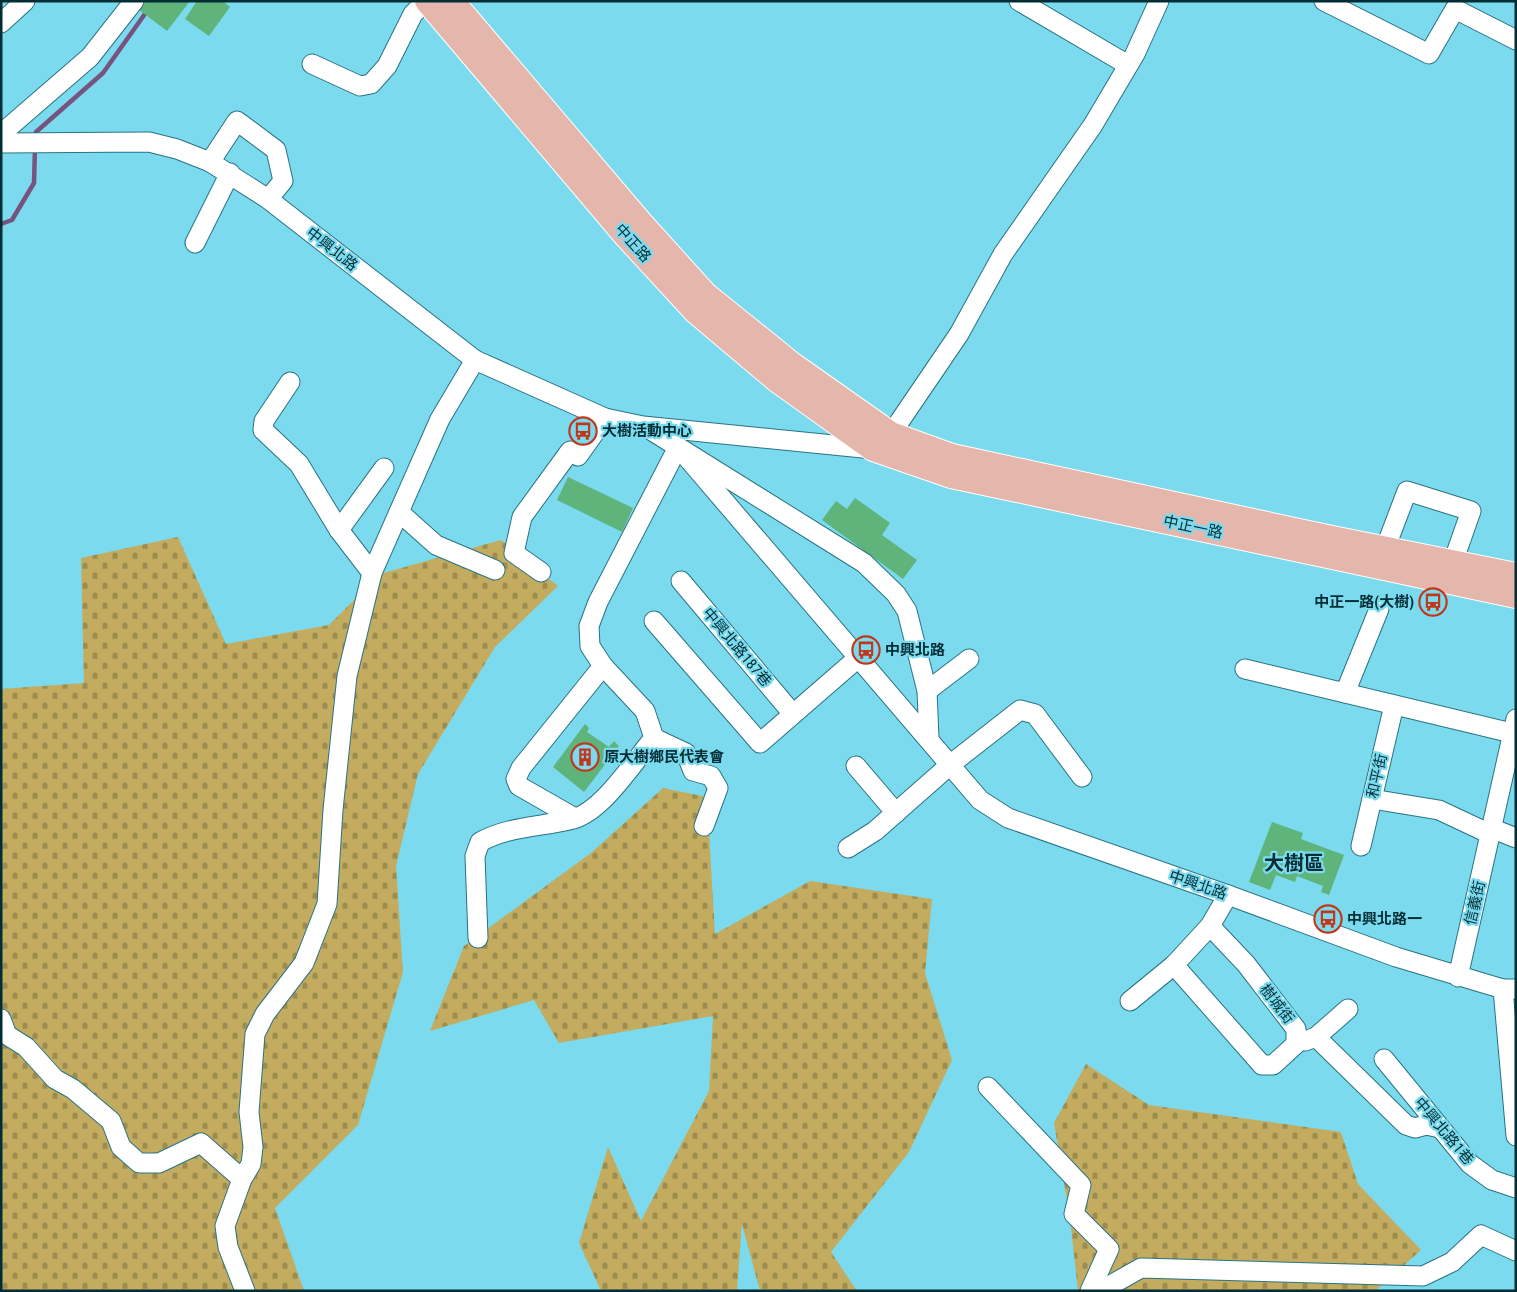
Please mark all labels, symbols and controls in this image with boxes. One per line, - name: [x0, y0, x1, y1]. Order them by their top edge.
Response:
- street label: 中正路: [611, 220, 655, 266]
- street label: 中興北路: [303, 223, 361, 275]
- bus stop icon: 大樹活動中心: [568, 416, 598, 446]
- place label: 大樹活動中心: [602, 422, 692, 440]
- street label: 中正一路: [1162, 512, 1224, 542]
- bus stop icon: 中正一路(大樹): [1418, 587, 1448, 617]
- place label: 中正一路(大樹): [1314, 593, 1414, 611]
- street label: 中興北路187巷: [699, 604, 775, 690]
- bus stop icon: 中興北路: [851, 635, 881, 665]
- place label: 中興北路: [885, 641, 945, 659]
- building icon: 原大樹鄉民代表會: [570, 742, 600, 772]
- place label: 原大樹鄉民代表會: [604, 748, 724, 766]
- street label: 和平街: [1363, 752, 1391, 800]
- district label: 大樹區: [1264, 851, 1324, 875]
- street label: 中興北路: [1167, 867, 1229, 903]
- street label: 信義街: [1461, 879, 1489, 927]
- bus stop icon: 中興北路一: [1313, 904, 1343, 934]
- place label: 中興北路一: [1347, 910, 1422, 928]
- street label: 樹城街: [1256, 981, 1298, 1027]
- street label: 中興北路1巷: [1411, 1094, 1477, 1168]

